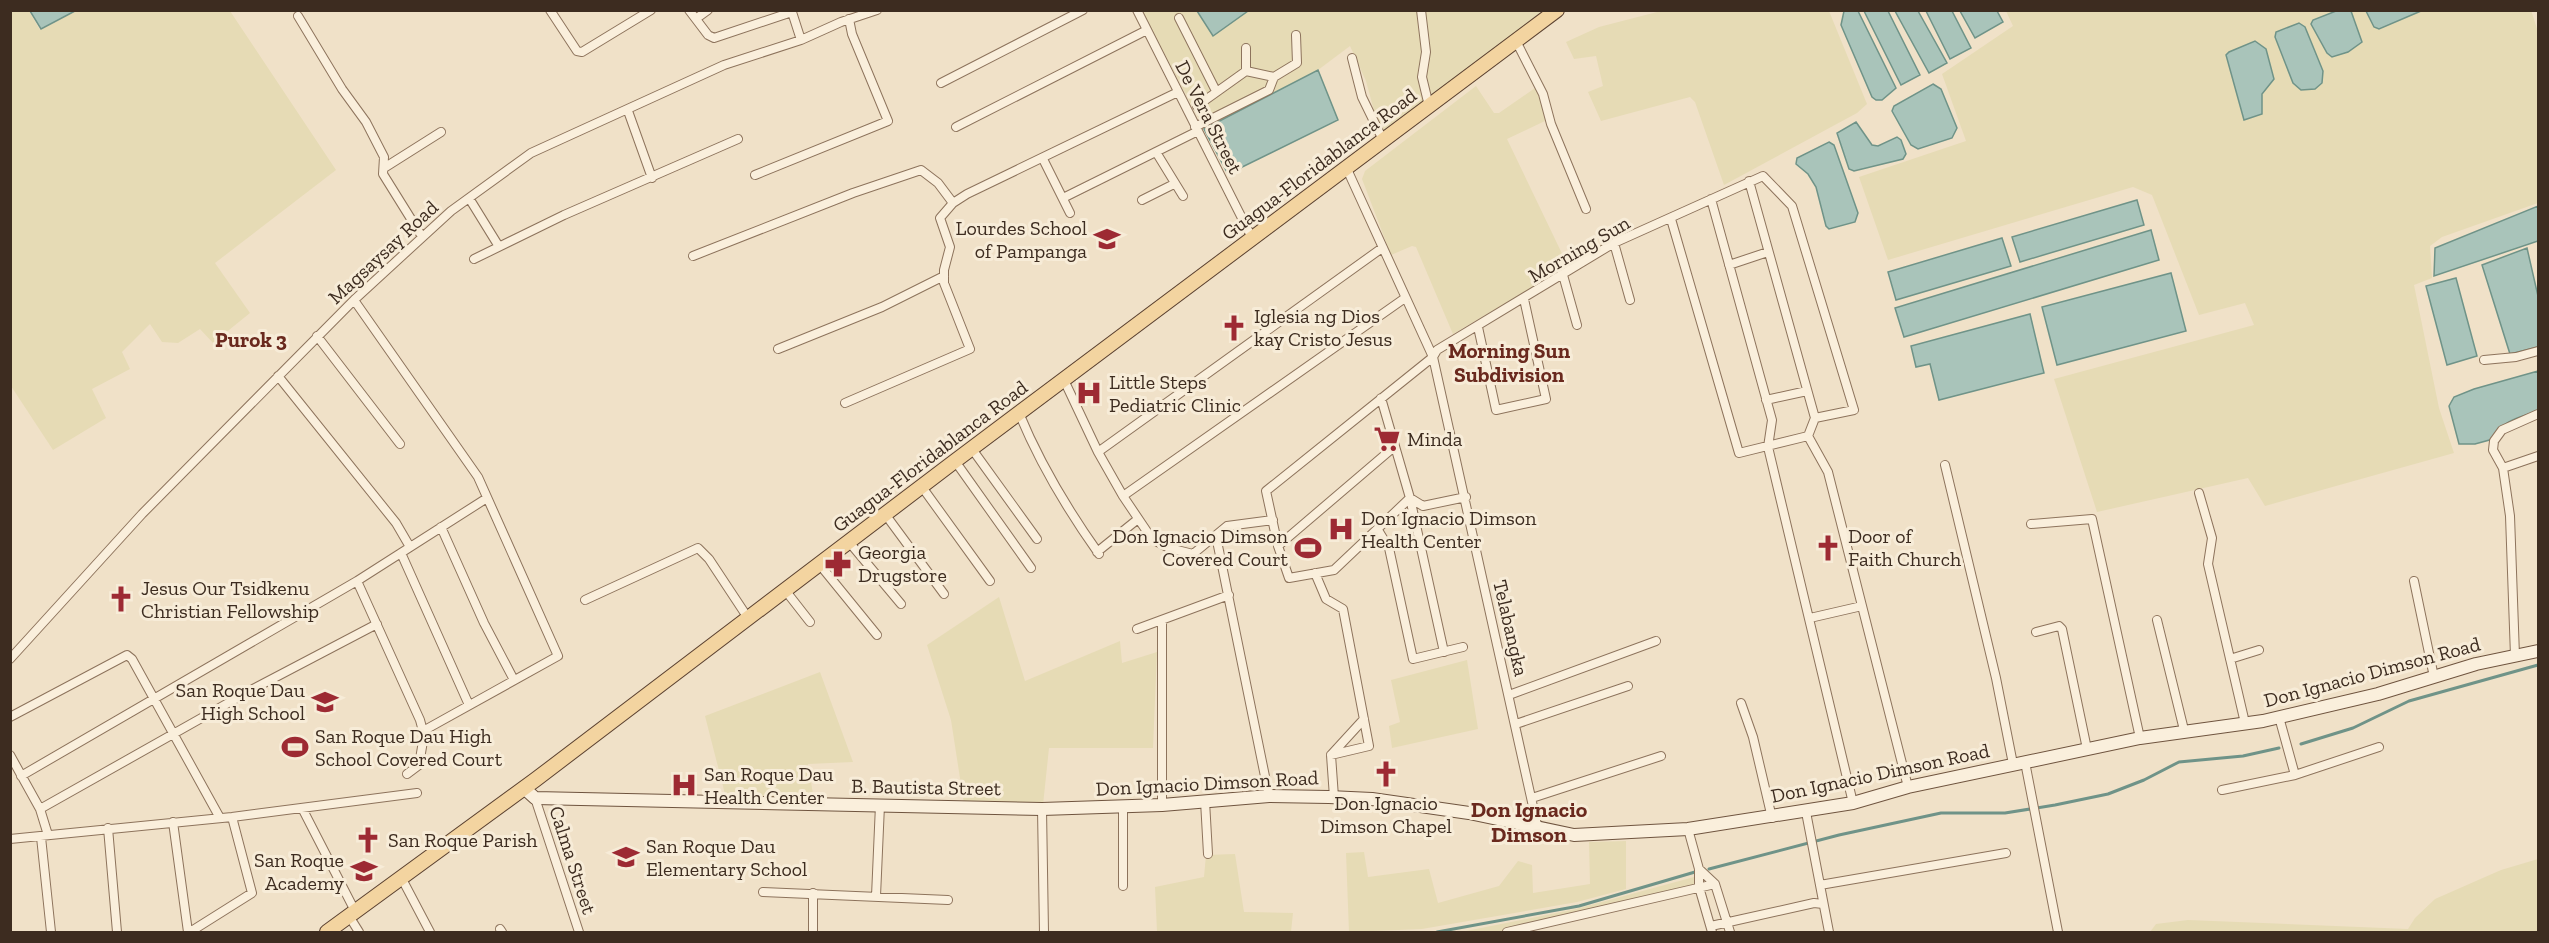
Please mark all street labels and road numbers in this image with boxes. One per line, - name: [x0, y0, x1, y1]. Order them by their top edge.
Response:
- street label: De Vera Street: [1170, 56, 1248, 178]
- street label: Guagua-Floridablanca Road: [1217, 83, 1421, 245]
- street label: Magsaysay Road: [323, 195, 443, 309]
- street label: Morning Sun: [1524, 210, 1634, 288]
- street label: Guagua-Floridablanca Road: [828, 375, 1032, 537]
- street label: Telabangka: [1488, 577, 1534, 679]
- street label: Don Ignacio Dimson Road: [2261, 632, 2483, 712]
- street label: Don Ignacio Dimson Road: [1768, 738, 1992, 808]
- street label: Don Ignacio Dimson Road: [1095, 765, 1319, 801]
- street label: B. Bautista Street: [851, 774, 1002, 800]
- street label: Calma Street: [544, 803, 602, 918]

